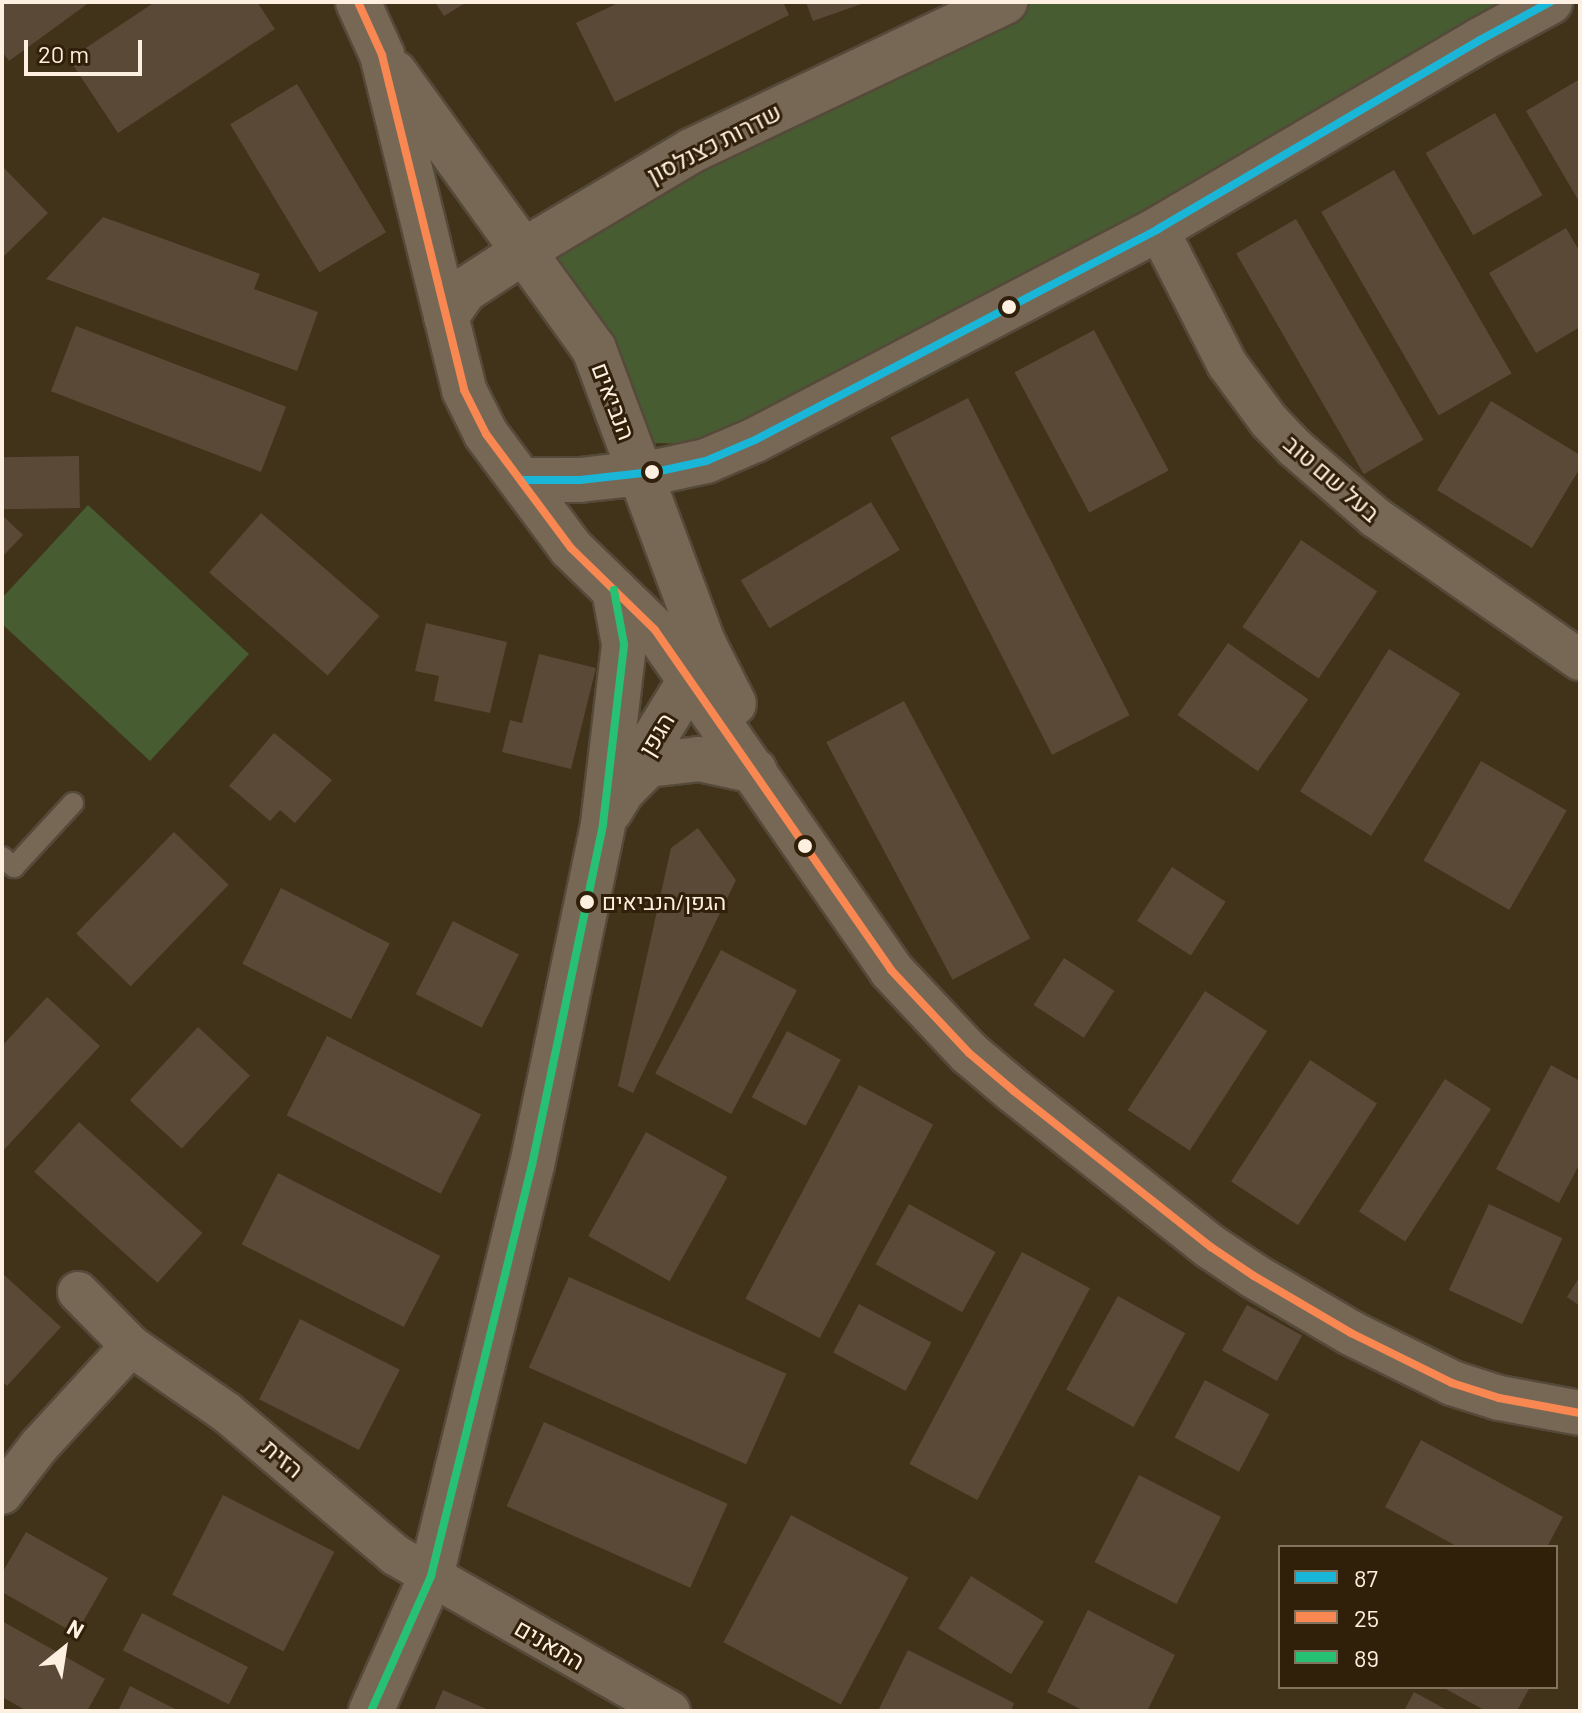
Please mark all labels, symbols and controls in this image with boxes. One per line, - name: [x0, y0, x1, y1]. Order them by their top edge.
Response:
- scale bar: [28, 24, 146, 74]
- text: 20 m: [38, 39, 89, 68]
- street label: שדרות כצנלסון: [642, 97, 786, 189]
- unlabelled marker: [1001, 299, 1017, 315]
- street label: הנביאים: [586, 358, 642, 444]
- street label: בעל שם טוב: [1278, 429, 1386, 527]
- unlabelled marker: [644, 464, 660, 480]
- street label: הגפן: [632, 707, 680, 761]
- unlabelled marker: [797, 838, 813, 854]
- place label: הגפן/הנביאים: [602, 889, 726, 915]
- marker: הגפן/הנביאים: [579, 894, 595, 910]
- street label: הזית: [257, 1433, 309, 1483]
- legend: [1278, 1545, 1558, 1689]
- text: 87: [1354, 1563, 1378, 1592]
- text: 25: [1354, 1603, 1379, 1632]
- north arrow: [24, 1609, 104, 1689]
- text: N: [63, 1613, 89, 1643]
- street label: התאנים: [510, 1613, 590, 1675]
- text: 89: [1354, 1643, 1379, 1672]

